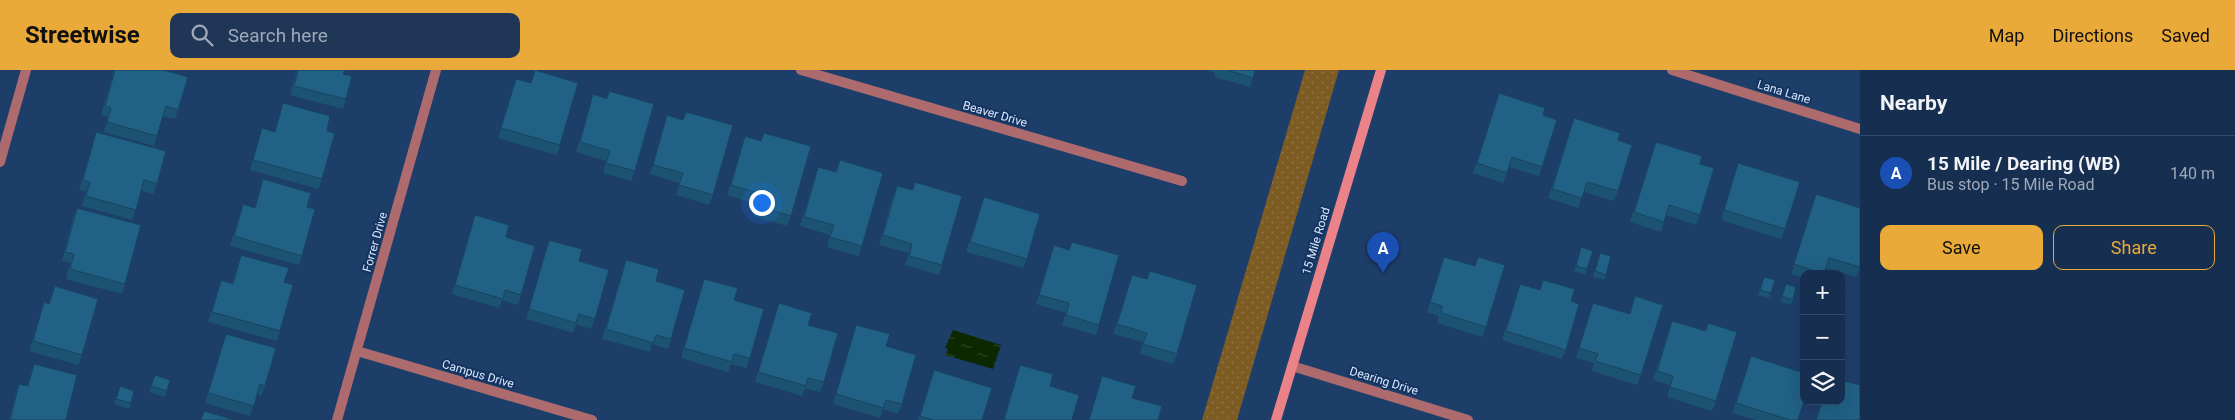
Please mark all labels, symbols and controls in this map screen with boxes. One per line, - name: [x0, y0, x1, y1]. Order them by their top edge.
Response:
- search box: [170, 13, 520, 58]
- text: Streetwise: [25, 21, 140, 49]
- icon: search: [188, 21, 216, 49]
- text: Search here: [228, 24, 328, 47]
- text: Map: [1989, 25, 2024, 46]
- text: Directions: [2052, 25, 2133, 46]
- text: Saved: [2161, 25, 2210, 46]
- street label: Lana Lane: [1756, 77, 1812, 107]
- text: Nearby: [1880, 91, 1947, 115]
- street label: Beaver Drive: [961, 98, 1029, 130]
- text: 15 Mile / Dearing (WB): [1927, 152, 2120, 175]
- text: A: [1891, 164, 1901, 183]
- text: 140 m: [2170, 164, 2215, 183]
- text: Bus stop · 15 Mile Road: [1927, 175, 2094, 194]
- your location: [749, 190, 775, 216]
- street label: 15 Mile Road: [1299, 206, 1333, 276]
- street label: Forrer Drive: [360, 210, 390, 274]
- button: Save: [1880, 225, 2043, 270]
- button: Share: [2053, 225, 2215, 270]
- pin: A: [1367, 232, 1399, 273]
- map controls: [1800, 270, 1845, 405]
- button: +: [1800, 270, 1845, 315]
- button: −: [1800, 315, 1845, 360]
- street label: Campus Drive: [440, 357, 516, 391]
- button: layers: [1800, 360, 1845, 405]
- street label: Dearing Drive: [1348, 364, 1420, 398]

